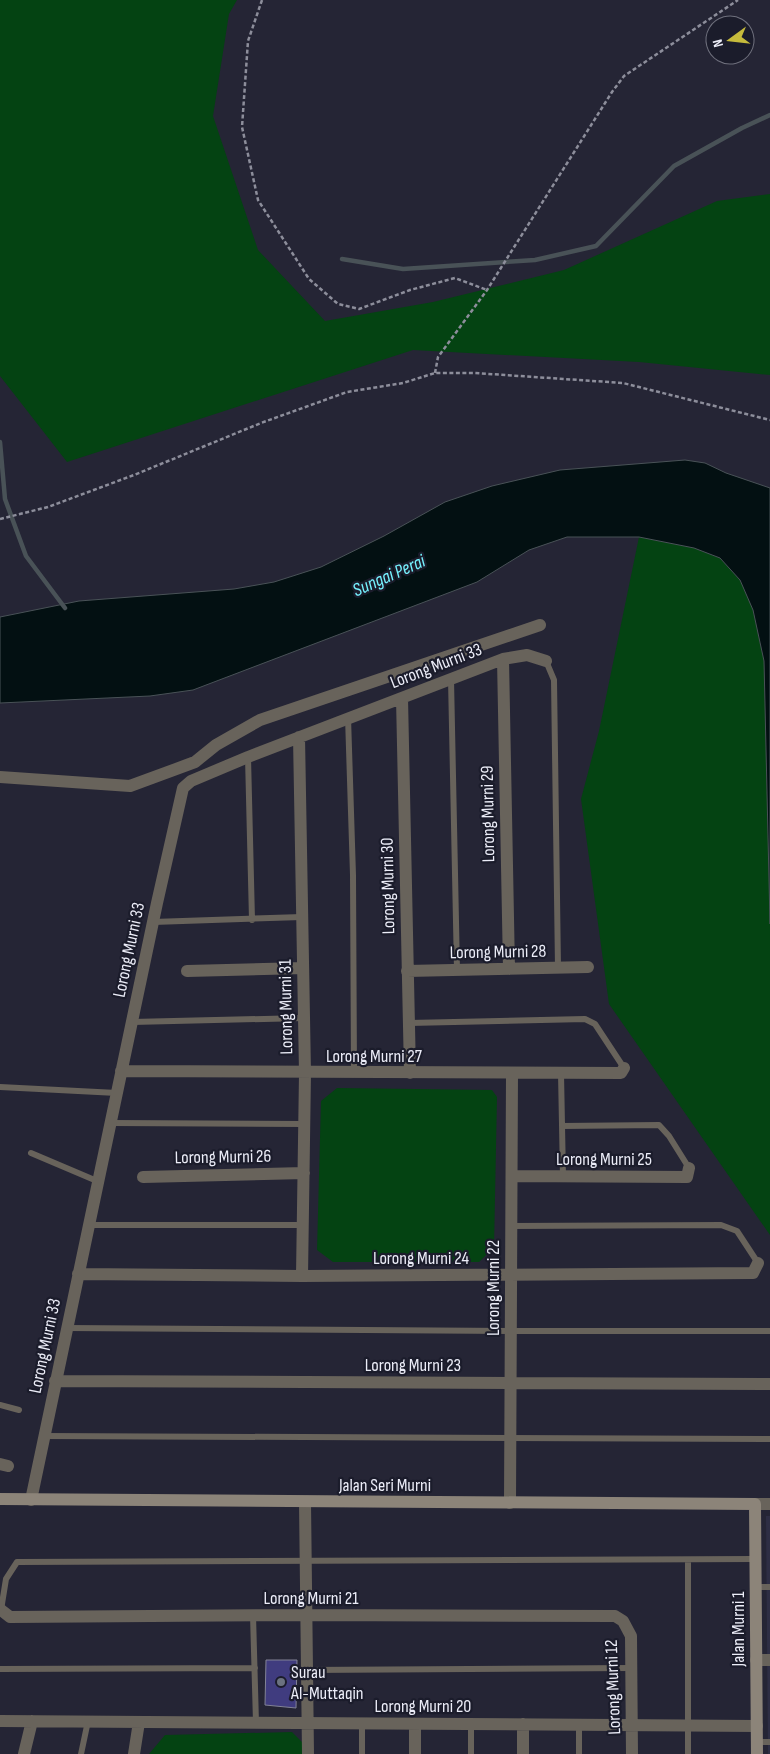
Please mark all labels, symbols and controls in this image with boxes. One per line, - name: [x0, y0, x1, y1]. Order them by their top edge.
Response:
- north arrow: [705, 15, 755, 65]
- text: N: [709, 37, 727, 49]
- water label: Sungai Perai: [349, 550, 429, 602]
- street label: Lorong Murni 33: [387, 639, 485, 693]
- street label: Lorong Murni 29: [477, 765, 499, 863]
- street label: Lorong Murni 30: [377, 837, 399, 935]
- street label: Lorong Murni 33: [109, 901, 149, 999]
- street label: Lorong Murni 28: [450, 941, 547, 963]
- street label: Lorong Murni 31: [275, 959, 297, 1055]
- street label: Lorong Murni 27: [326, 1046, 423, 1067]
- street label: Lorong Murni 26: [175, 1146, 272, 1168]
- street label: Lorong Murni 25: [556, 1149, 652, 1170]
- street label: Lorong Murni 22: [483, 1240, 504, 1336]
- street label: Lorong Murni 24: [373, 1248, 470, 1269]
- street label: Lorong Murni 33: [25, 1297, 65, 1395]
- street label: Lorong Murni 23: [365, 1355, 461, 1376]
- street label: Jalan Seri Murni: [338, 1475, 431, 1496]
- street label: Lorong Murni 21: [263, 1588, 359, 1609]
- street label: Jalan Murni 1: [728, 1591, 749, 1668]
- street label: Lorong Murni 12: [601, 1639, 625, 1735]
- place label: Surau Al-Muttaqin: [290, 1662, 363, 1704]
- marker: Surau Al-Muttaqin: [275, 1676, 287, 1688]
- street label: Lorong Murni 20: [375, 1696, 471, 1717]

